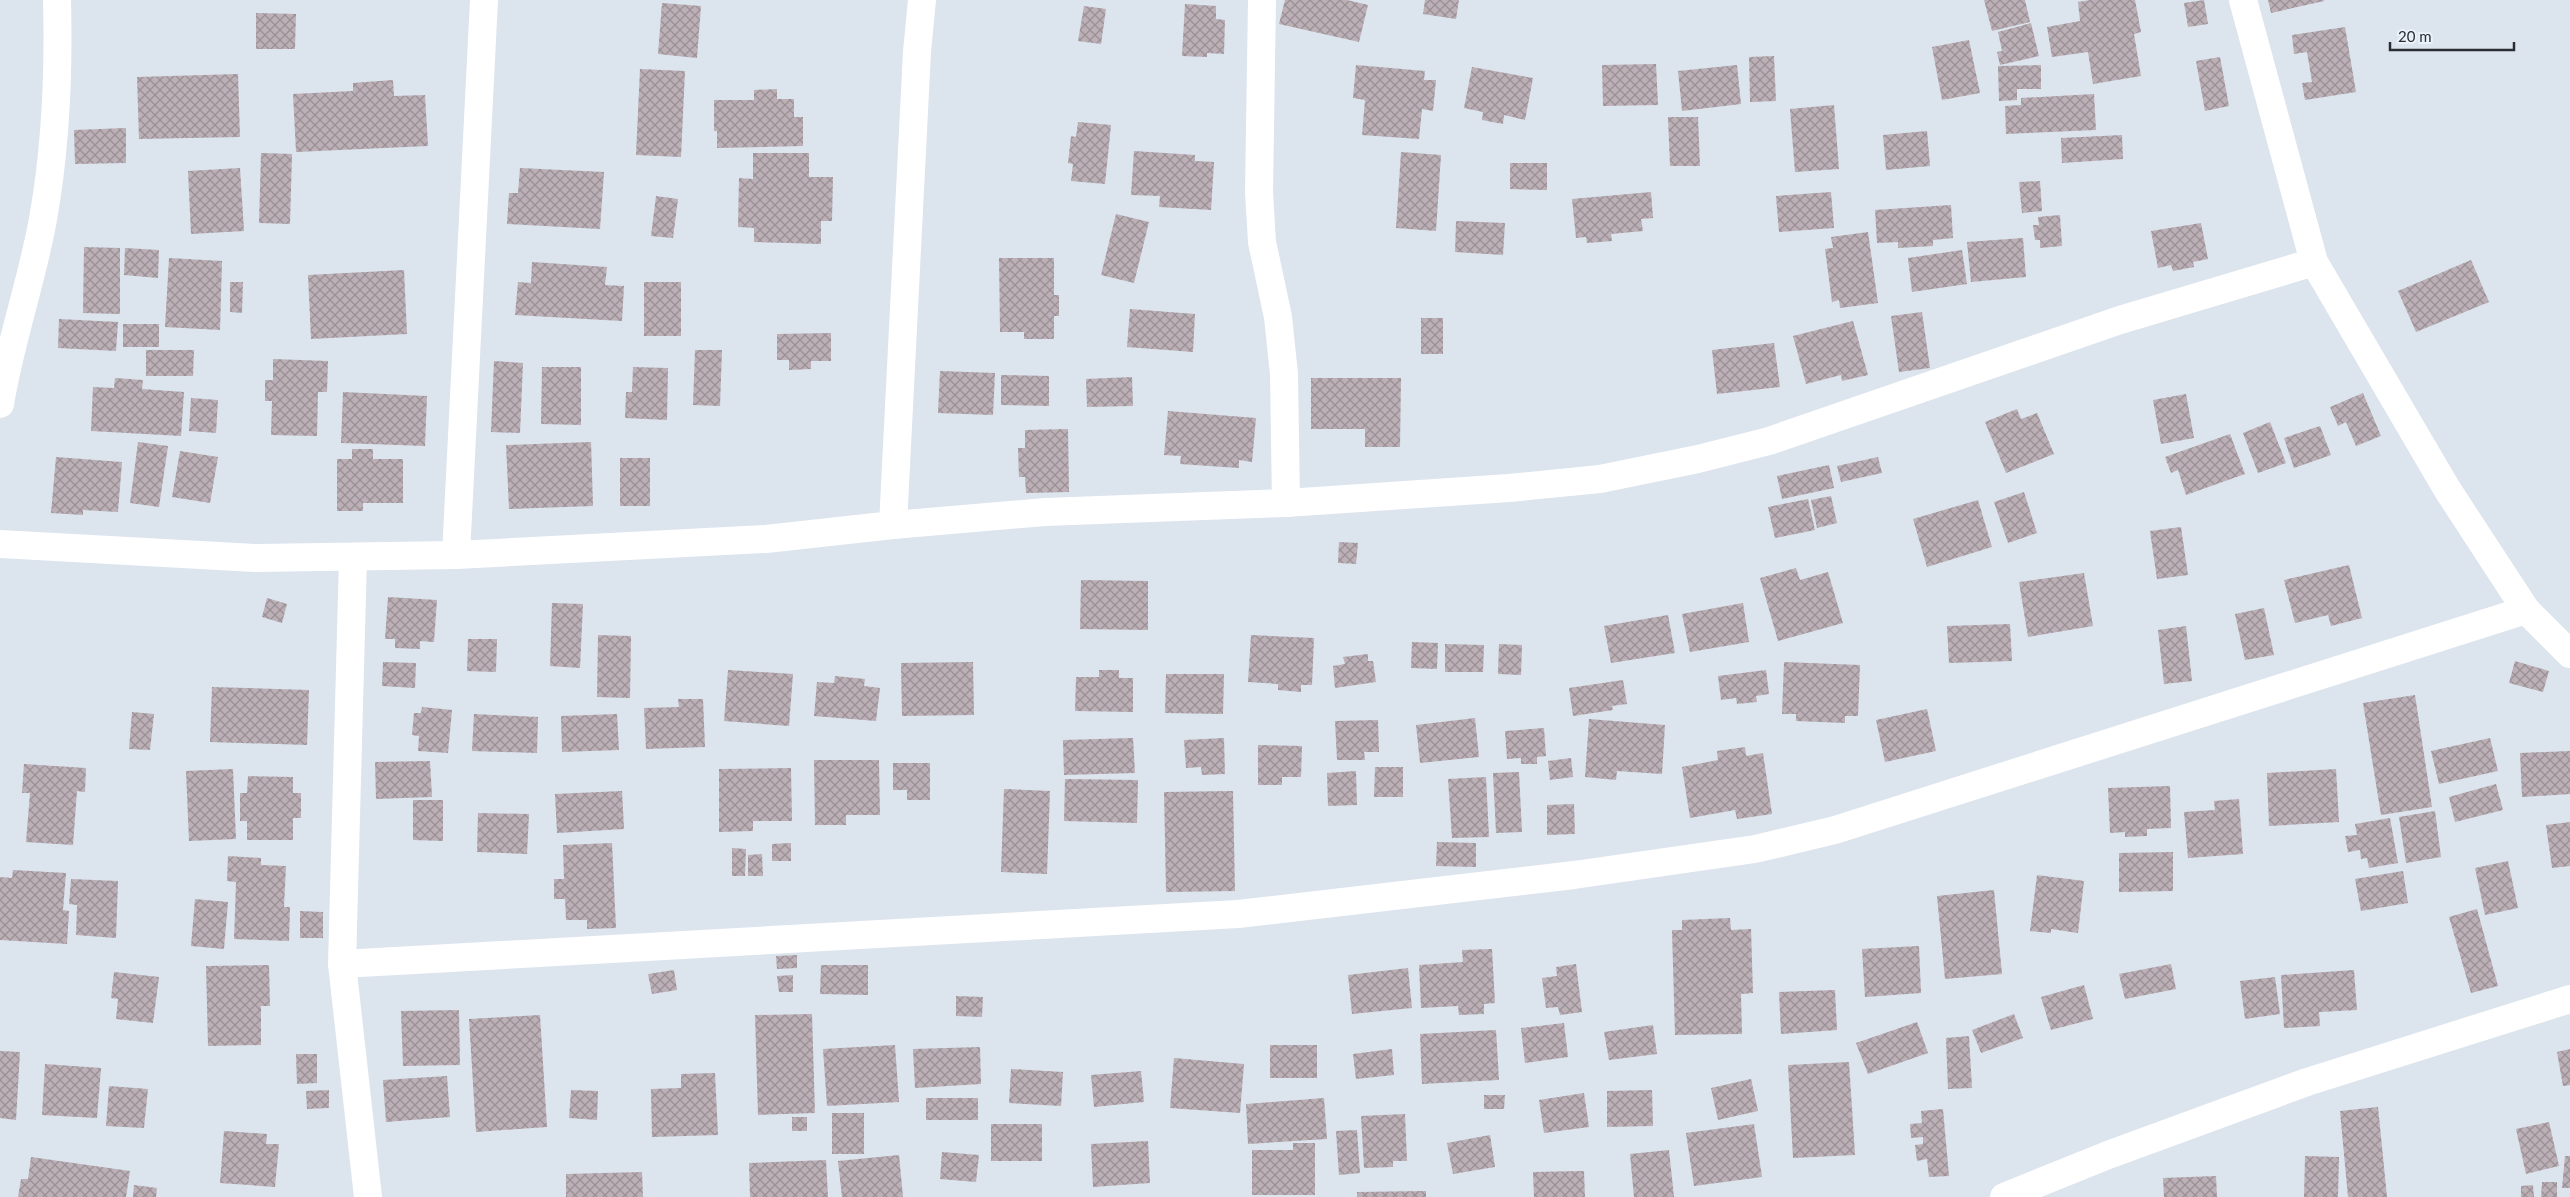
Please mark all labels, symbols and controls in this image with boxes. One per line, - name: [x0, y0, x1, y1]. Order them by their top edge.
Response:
- scale bar: [2390, 20, 2514, 52]
- text: 20 m: [2398, 27, 2432, 45]

